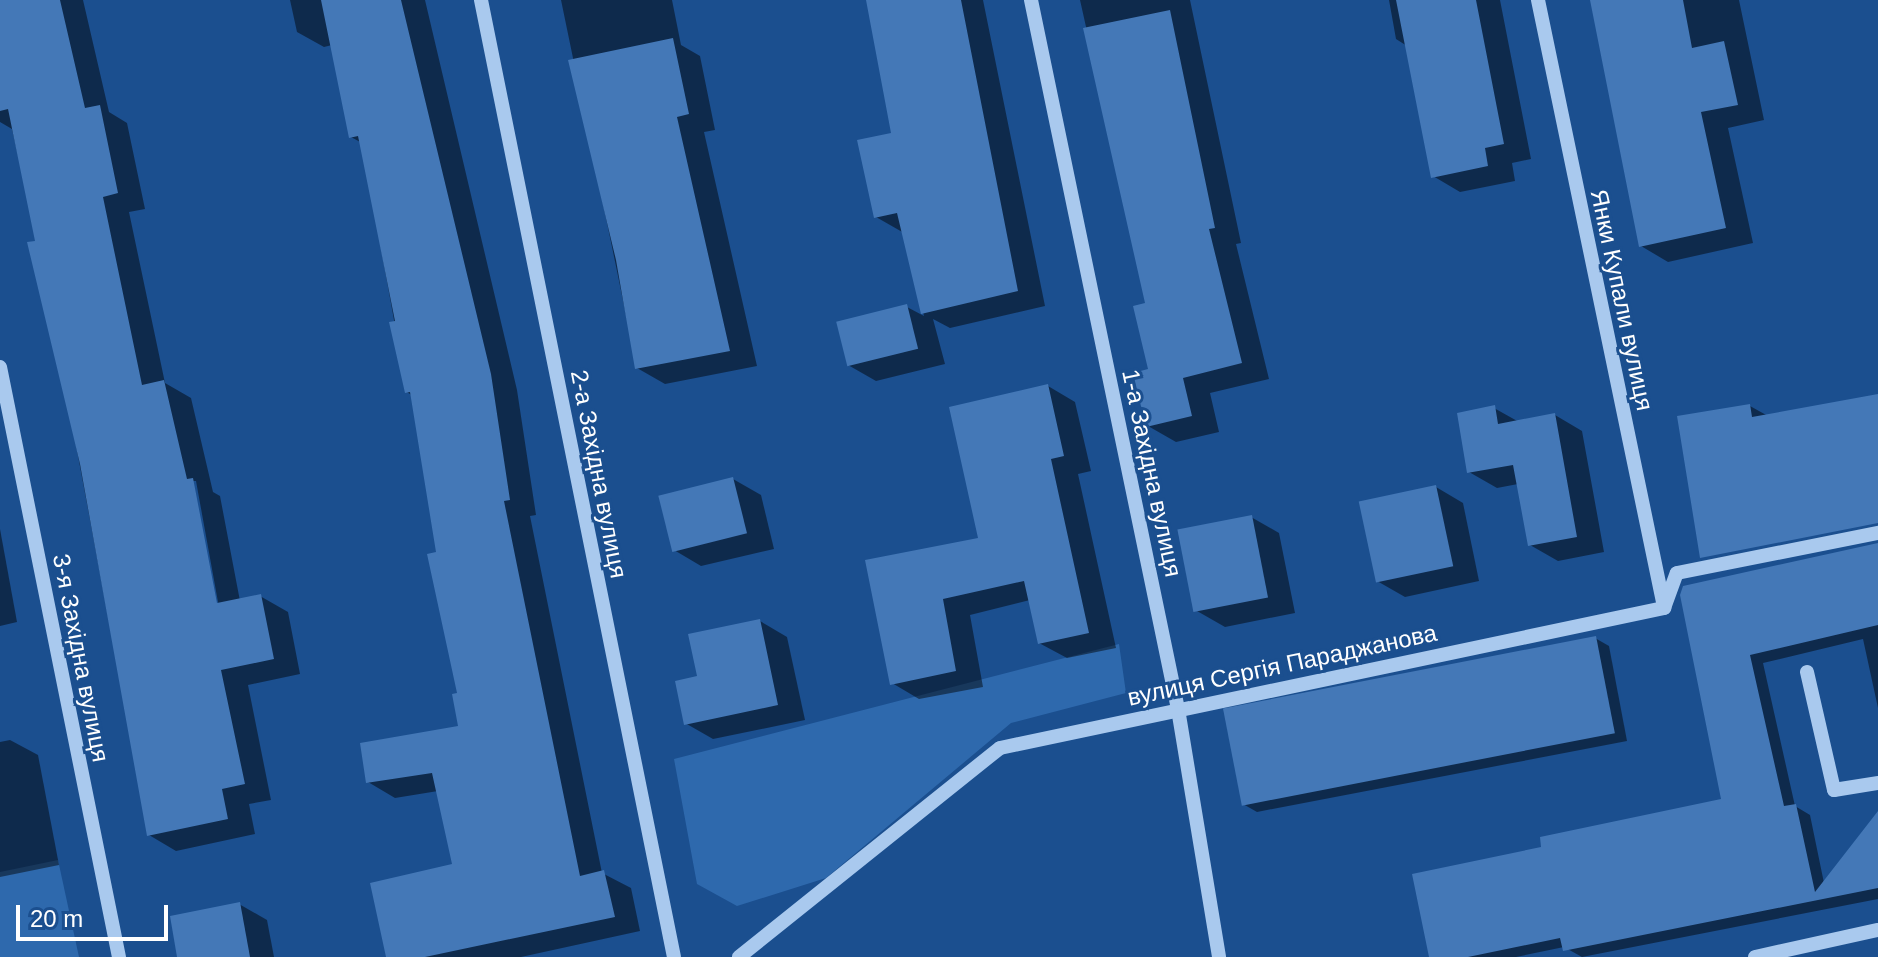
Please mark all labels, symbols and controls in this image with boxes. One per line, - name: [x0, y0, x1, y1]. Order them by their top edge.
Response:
- street label: Янки Купали вулиця: [1584, 187, 1660, 413]
- street label: 1-а Західна вулиця: [1116, 366, 1188, 580]
- street label: 2-а Західна вулиця: [565, 367, 633, 581]
- street label: 3-я Західна вулиця: [47, 552, 115, 764]
- street label: вулиця Сергія Параджанова: [1125, 618, 1439, 712]
- scale bar: [20, 889, 172, 939]
- text: 20 m: [30, 905, 83, 932]

